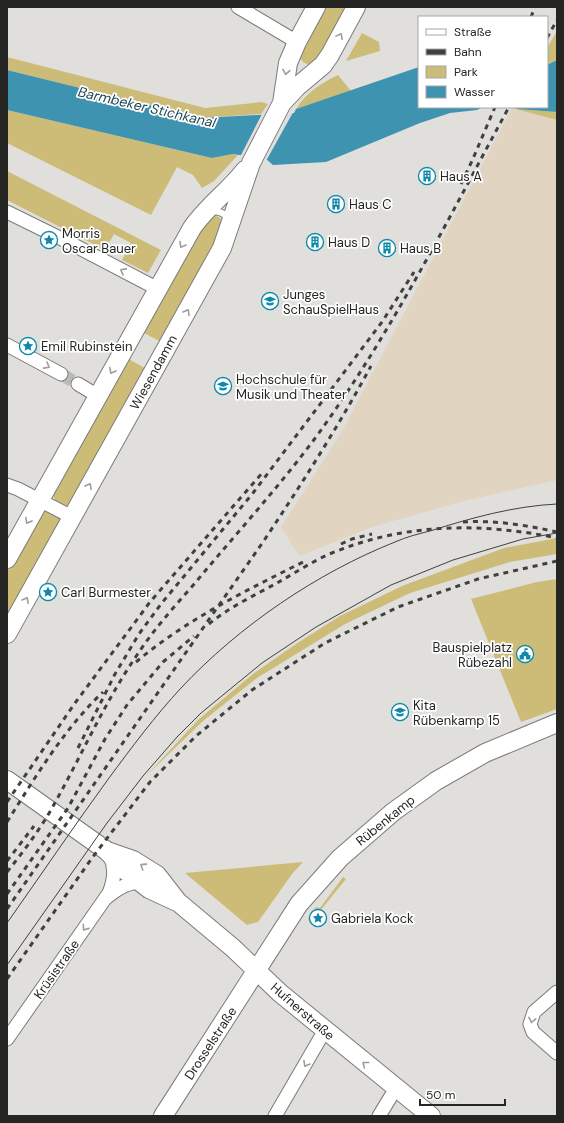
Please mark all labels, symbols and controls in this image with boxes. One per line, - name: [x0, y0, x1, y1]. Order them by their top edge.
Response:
- legend: [418, 16, 548, 108]
- text: Straße: [454, 24, 491, 40]
- one-way arrow: [335, 33, 343, 41]
- text: Bahn: [454, 44, 482, 60]
- text: Park: [454, 64, 478, 80]
- one-way arrow: [282, 69, 291, 75]
- water label: Barmbeker Stichkanal: [76, 82, 219, 132]
- text: Wasser: [454, 84, 495, 100]
- building icon: Haus A: [417, 166, 437, 186]
- place label: Haus A: [440, 168, 482, 185]
- building icon: Haus C: [326, 194, 346, 214]
- place label: Haus C: [349, 196, 392, 213]
- place label: Morris Oscar Bauer: [62, 225, 136, 257]
- place icon: Morris Oscar Bauer: [39, 230, 59, 250]
- building icon: Haus D: [305, 232, 325, 252]
- place label: Haus D: [328, 234, 370, 251]
- building icon: Haus B: [377, 238, 397, 258]
- place label: Haus B: [400, 240, 441, 257]
- one-way arrow: [180, 241, 187, 248]
- one-way arrow: [120, 268, 128, 276]
- place label: Junges SchauSpielHaus: [283, 286, 379, 318]
- school or university icon: Junges SchauSpielHaus: [260, 291, 280, 311]
- one-way arrow: [182, 308, 189, 316]
- street label: Wiesendamm: [126, 332, 181, 413]
- place icon: Emil Rubinstein: [18, 336, 38, 356]
- place label: Emil Rubinstein: [41, 338, 132, 355]
- one-way arrow: [42, 362, 50, 369]
- one-way arrow: [109, 367, 117, 374]
- place label: Hochschule für Musik und Theater: [236, 371, 347, 403]
- school or university icon: Hochschule für Musik und Theater: [213, 376, 233, 396]
- one-way arrow: [85, 483, 92, 490]
- one-way arrow: [25, 517, 33, 524]
- place icon: Carl Burmester: [38, 582, 58, 602]
- place label: Carl Burmester: [61, 584, 151, 601]
- one-way arrow: [21, 597, 29, 604]
- place label: Bauspielplatz Rübezahl: [433, 639, 512, 671]
- public building icon: Bauspielplatz Rübezahl: [515, 644, 535, 664]
- place label: Kita Rübenkamp 15: [413, 697, 500, 729]
- school or university icon: Kita Rübenkamp 15: [390, 702, 410, 722]
- street label: Rübenkamp: [352, 791, 418, 849]
- one-way arrow: [140, 864, 147, 871]
- place icon: Gabriela Kock: [308, 908, 328, 928]
- place label: Gabriela Kock: [331, 910, 414, 927]
- one-way arrow: [82, 924, 90, 931]
- street label: Krüsistraße: [30, 936, 83, 1002]
- street label: Hufnerstraße: [267, 979, 338, 1044]
- street label: Drosselstraße: [181, 1004, 240, 1083]
- one-way arrow: [528, 1017, 537, 1023]
- one-way arrow: [303, 1060, 310, 1067]
- one-way arrow: [363, 1061, 370, 1068]
- scale bar: [420, 1081, 505, 1107]
- text: 50 m: [426, 1087, 455, 1103]

